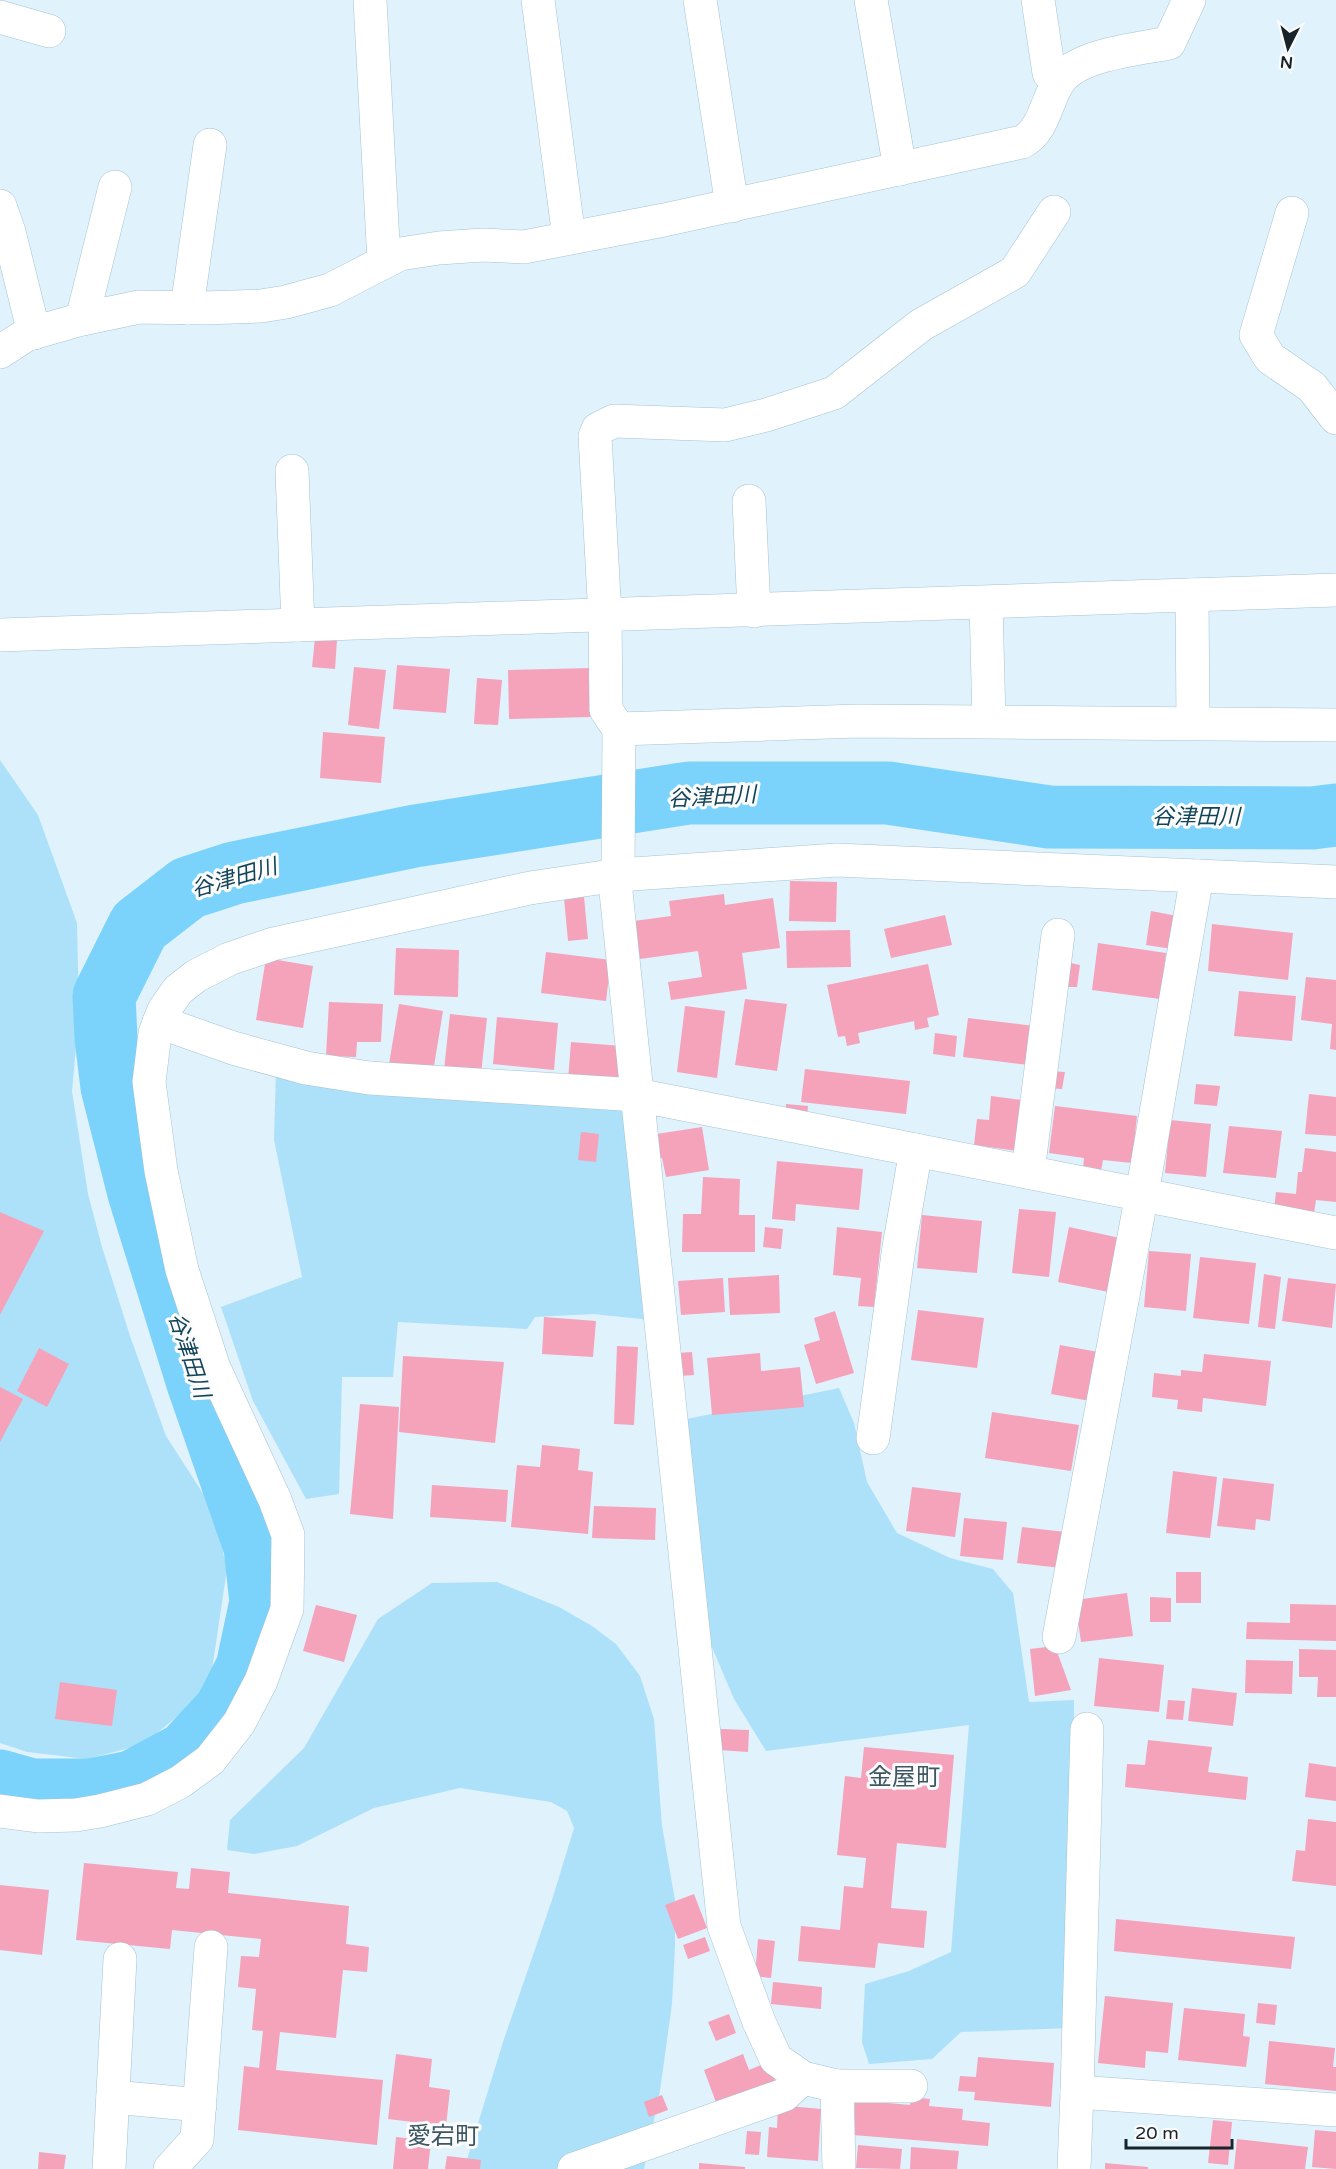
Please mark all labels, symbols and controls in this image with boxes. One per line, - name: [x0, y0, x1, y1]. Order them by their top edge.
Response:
- north arrow: [1258, 18, 1318, 78]
- text: N: [1279, 51, 1294, 73]
- water label: 谷津田川: [667, 782, 759, 812]
- water label: 谷津田川: [1152, 804, 1242, 830]
- water label: 谷津田川: [188, 853, 282, 903]
- water label: 谷津田川: [163, 1309, 216, 1403]
- district label: 金屋町: [868, 1763, 940, 1792]
- scale bar: [1126, 2112, 1232, 2150]
- district label: 愛宕町: [407, 2122, 479, 2151]
- text: 20 m: [1135, 2122, 1179, 2144]

